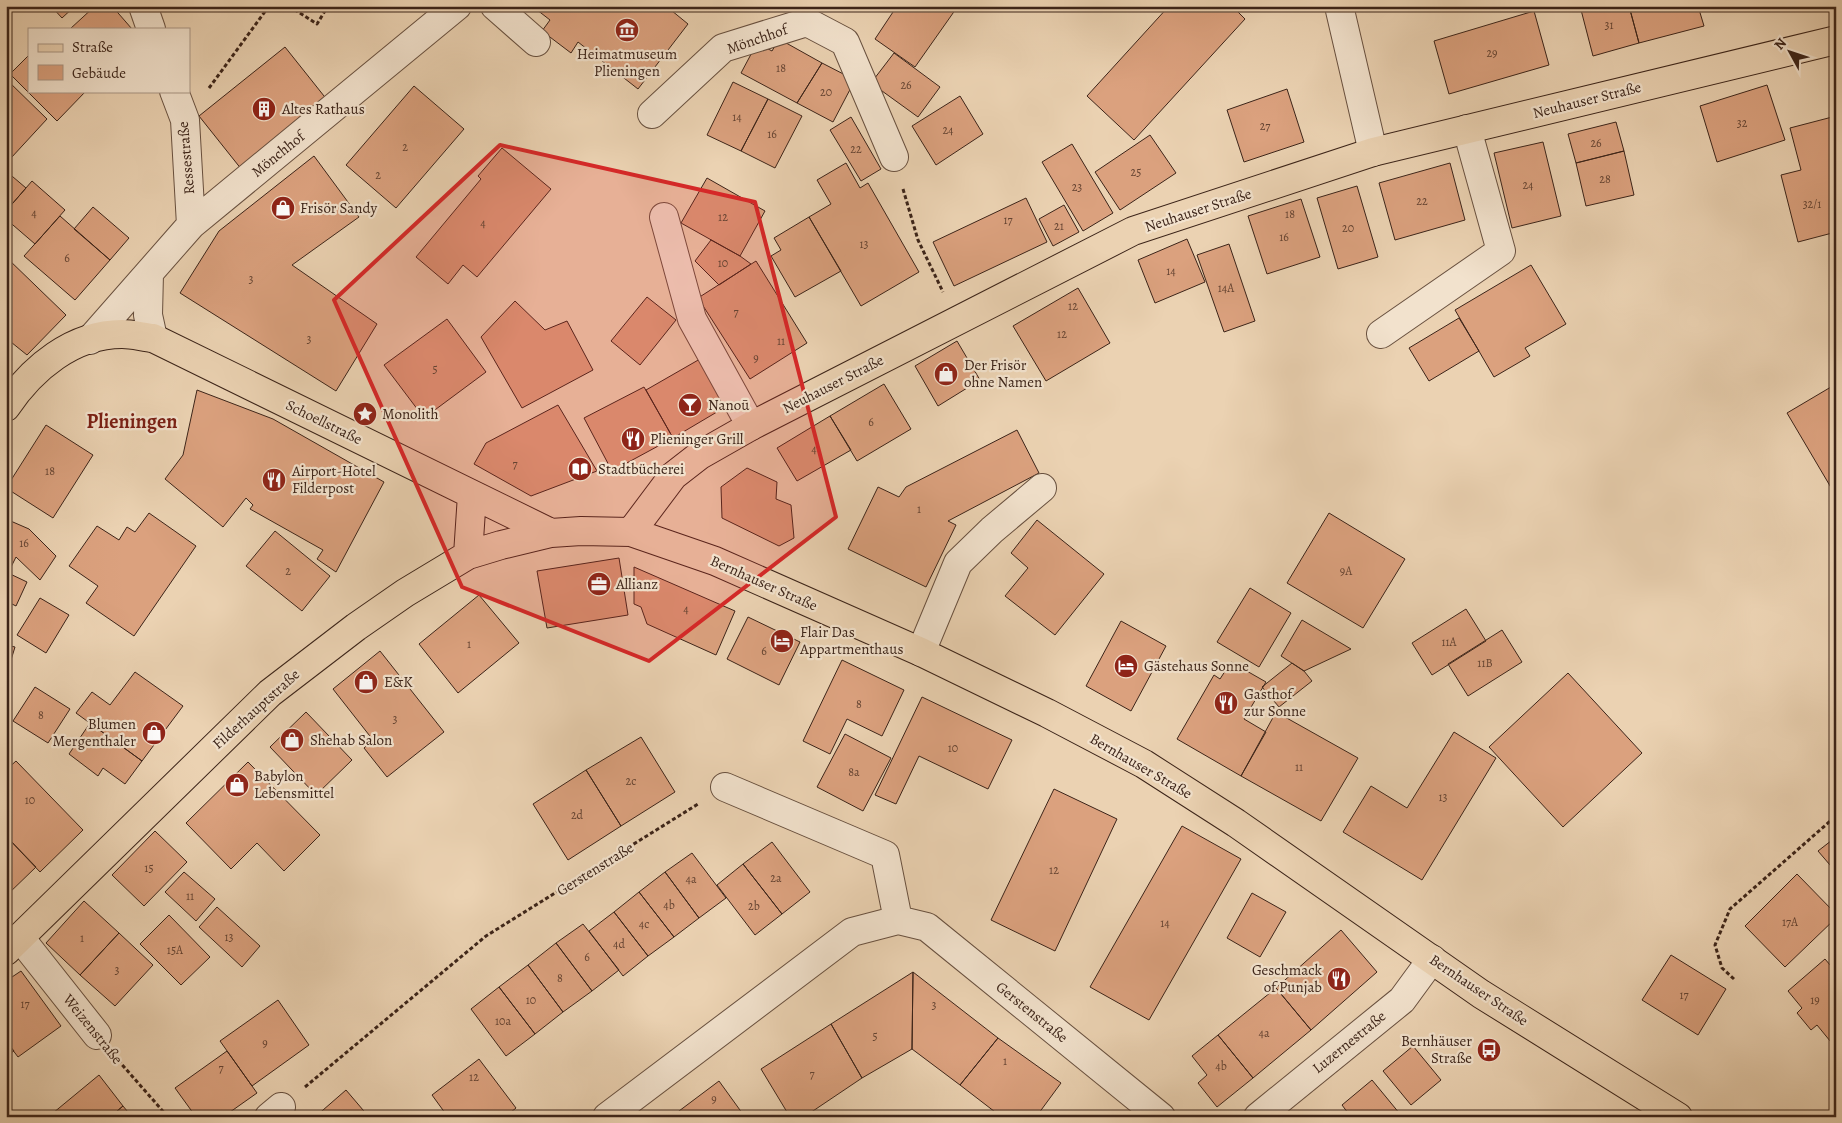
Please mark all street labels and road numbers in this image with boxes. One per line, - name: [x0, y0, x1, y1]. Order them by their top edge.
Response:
- street label: Mönchhof: [724, 19, 792, 59]
- street label: Neuhauser Straße: [1531, 77, 1644, 123]
- street label: Ressestraße: [173, 120, 199, 195]
- street label: Mönchhof: [247, 125, 310, 182]
- street label: Neuhauser Straße: [1142, 183, 1254, 237]
- street label: Neuhauser Straße: [779, 350, 887, 418]
- street label: Schoellstraße: [282, 395, 366, 449]
- street label: Bernhauser Straße: [707, 550, 821, 616]
- street label: Filderhauptstraße: [208, 664, 304, 754]
- street label: Bernhauser Straße: [1086, 729, 1196, 804]
- street label: Gerstenstraße: [553, 837, 638, 901]
- street label: Bernhauser Straße: [1426, 950, 1533, 1031]
- street label: Gerstenstraße: [992, 977, 1072, 1047]
- street label: Weizenstraße: [58, 989, 128, 1068]
- street label: Luzernestraße: [1308, 1006, 1390, 1078]

